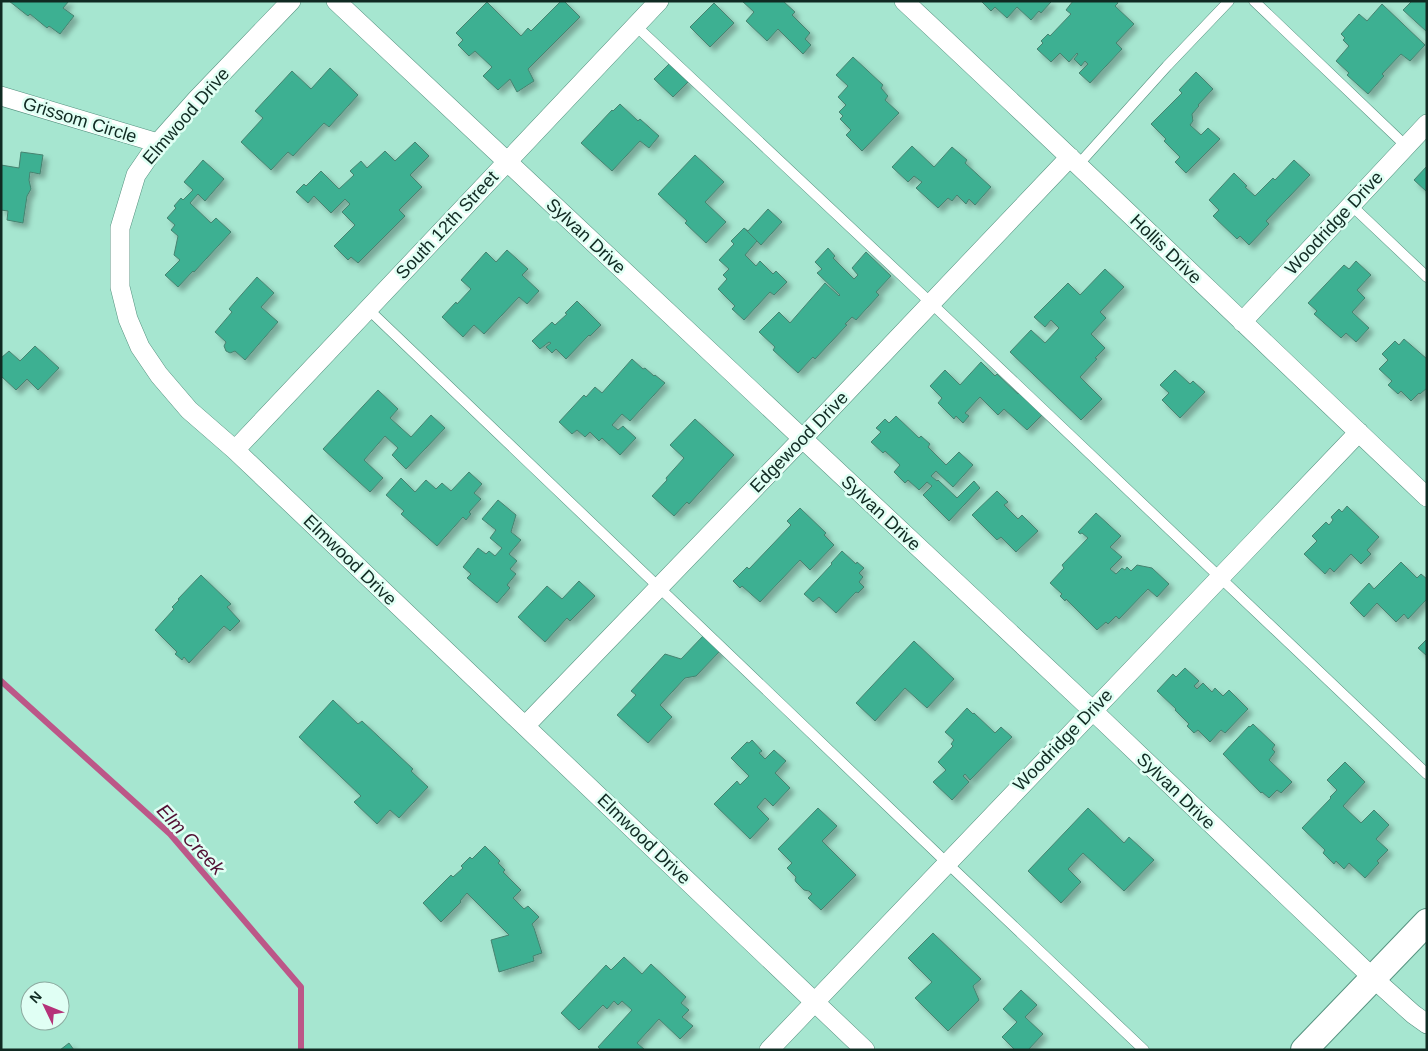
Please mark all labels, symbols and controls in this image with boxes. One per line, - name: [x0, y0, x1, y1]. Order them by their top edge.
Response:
- street label: Elmwood Drive: [139, 64, 233, 168]
- street label: Grissom Circle: [21, 93, 139, 147]
- street label: South 12th Street: [392, 167, 502, 283]
- street label: Woodridge Drive: [1281, 167, 1387, 279]
- street label: Sylvan Drive: [542, 194, 630, 278]
- street label: Hollis Drive: [1126, 210, 1206, 288]
- street label: Edgewood Drive: [746, 388, 852, 496]
- street label: Sylvan Drive: [837, 471, 925, 555]
- street label: Elmwood Drive: [300, 511, 400, 609]
- street label: Woodridge Drive: [1009, 685, 1117, 795]
- street label: Sylvan Drive: [1133, 749, 1219, 833]
- street label: Elmwood Drive: [594, 790, 694, 888]
- water label: Elm Creek: [153, 800, 230, 880]
- north arrow: [20, 981, 70, 1031]
- text: N: [26, 988, 45, 1006]

